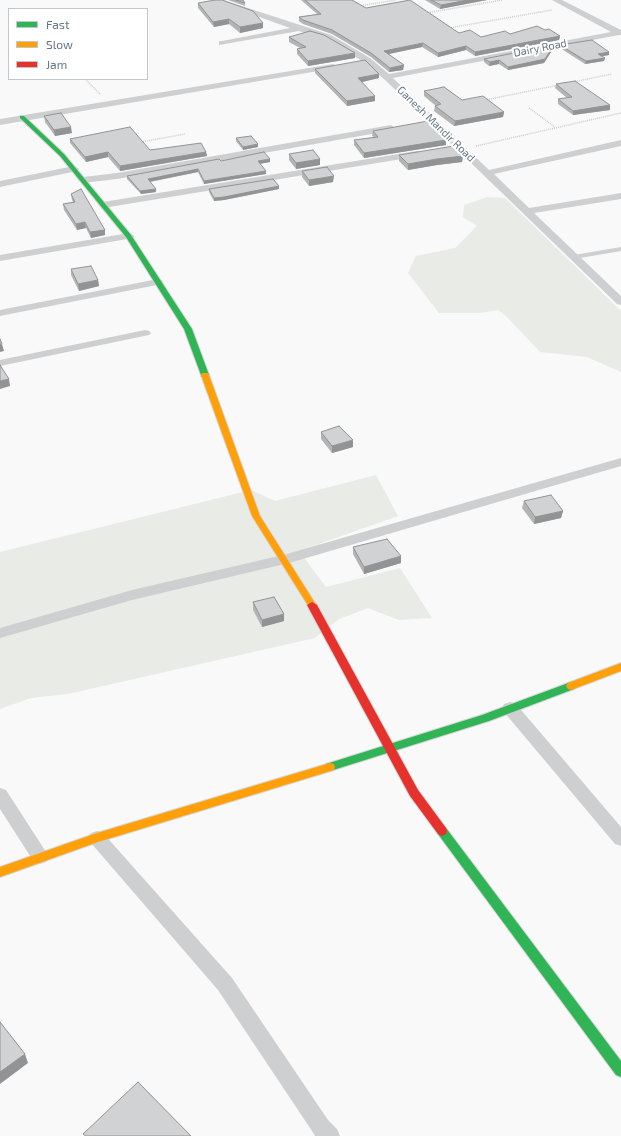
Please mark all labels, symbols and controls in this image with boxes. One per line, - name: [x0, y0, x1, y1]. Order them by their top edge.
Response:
- legend: [8, 8, 148, 80]
- text: Fast: [46, 17, 69, 31]
- street label: Dairy Road: [512, 36, 568, 60]
- text: Slow: [46, 37, 73, 51]
- text: Jam: [46, 57, 67, 71]
- street label: Ganesh Mandir Road: [394, 83, 478, 165]

